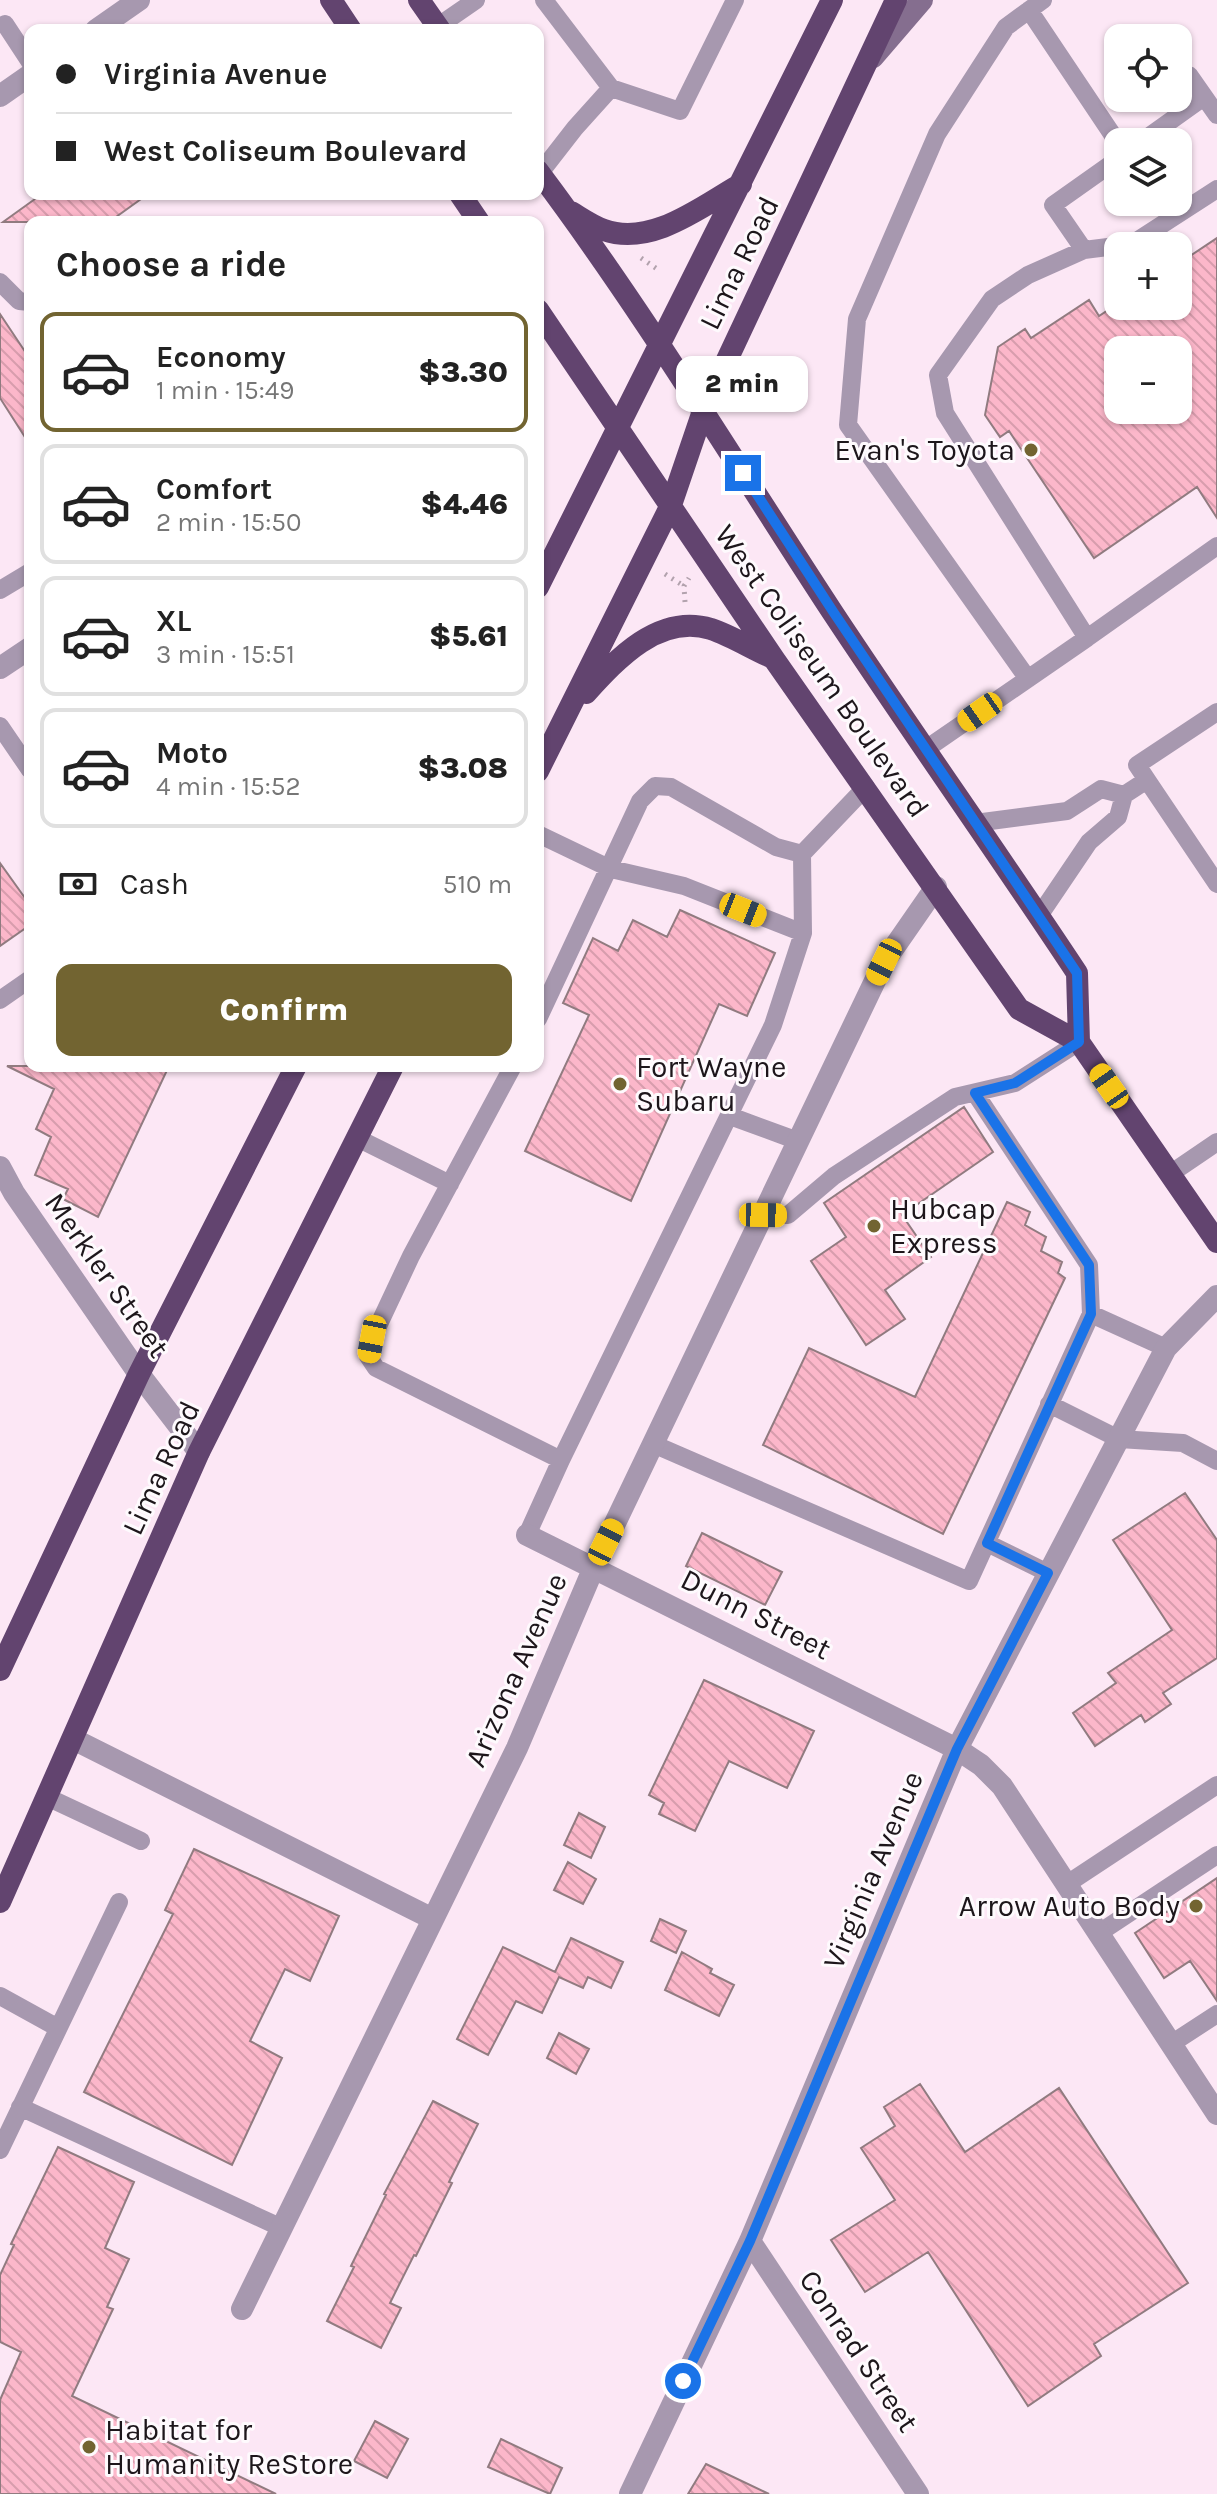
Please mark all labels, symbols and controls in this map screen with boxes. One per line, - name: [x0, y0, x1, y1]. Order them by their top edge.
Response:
- map controls: [1104, 24, 1192, 424]
- button: locate: [1104, 24, 1192, 112]
- text: Virginia Avenue: [104, 56, 327, 92]
- button: layers: [1104, 128, 1192, 216]
- text: West Coliseum Boulevard: [104, 133, 467, 169]
- street label: Lima Road: [691, 191, 787, 335]
- button: +: [1104, 232, 1192, 320]
- text: Choose a ride: [56, 243, 286, 285]
- icon: car: [60, 336, 132, 408]
- button: −: [1104, 336, 1192, 424]
- text: Economy: [156, 339, 286, 375]
- text: $3.30: [418, 354, 508, 390]
- callout: 2 min: [677, 357, 809, 413]
- text: 2 min: [705, 368, 779, 399]
- text: 1 min · 15:49: [156, 375, 294, 406]
- place label: Evan's Toyota: [834, 432, 1015, 468]
- marker: Evan's Toyota: [1022, 441, 1040, 459]
- route end: [725, 455, 761, 491]
- icon: car: [60, 468, 132, 540]
- text: Comfort: [156, 471, 272, 507]
- text: $4.46: [421, 486, 508, 522]
- text: 2 min · 15:50: [156, 507, 301, 538]
- street label: West Coliseum Boulevard: [707, 518, 937, 824]
- icon: car: [60, 600, 132, 672]
- text: XL: [156, 603, 191, 639]
- text: $5.61: [429, 618, 508, 654]
- text: 3 min · 15:51: [156, 639, 295, 670]
- car: [953, 688, 1007, 736]
- icon: car: [60, 732, 132, 804]
- text: Moto: [156, 735, 228, 771]
- text: $3.08: [418, 750, 508, 786]
- text: 4 min · 15:52: [156, 771, 300, 802]
- icon: cash: [56, 862, 100, 906]
- text: Cash: [120, 866, 189, 902]
- text: 510 m: [443, 869, 512, 900]
- car: [716, 890, 770, 930]
- car: [863, 935, 905, 989]
- button: Confirm: [56, 964, 512, 1056]
- place label: Fort Wayne Subaru: [636, 1049, 786, 1119]
- car: [1085, 1059, 1133, 1113]
- marker: Fort Wayne Subaru: [611, 1075, 629, 1093]
- street label: Merkler Street: [37, 1186, 177, 1364]
- place label: Hubcap Express: [890, 1191, 998, 1261]
- car: [739, 1203, 787, 1227]
- marker: Hubcap Express: [865, 1217, 883, 1235]
- car: [356, 1313, 388, 1365]
- street label: Lima Road: [114, 1395, 208, 1541]
- car: [585, 1515, 627, 1569]
- street label: Dunn Street: [675, 1561, 837, 1667]
- street label: Arizona Avenue: [457, 1568, 575, 1772]
- street label: Virginia Avenue: [815, 1766, 931, 1974]
- place label: Arrow Auto Body: [959, 1888, 1180, 1924]
- marker: Arrow Auto Body: [1187, 1897, 1205, 1915]
- street label: Conrad Street: [792, 2263, 926, 2439]
- route start: [665, 2363, 701, 2399]
- place label: Habitat for Humanity ReStore: [105, 2412, 353, 2482]
- marker: Habitat for Humanity ReStore: [80, 2438, 98, 2456]

